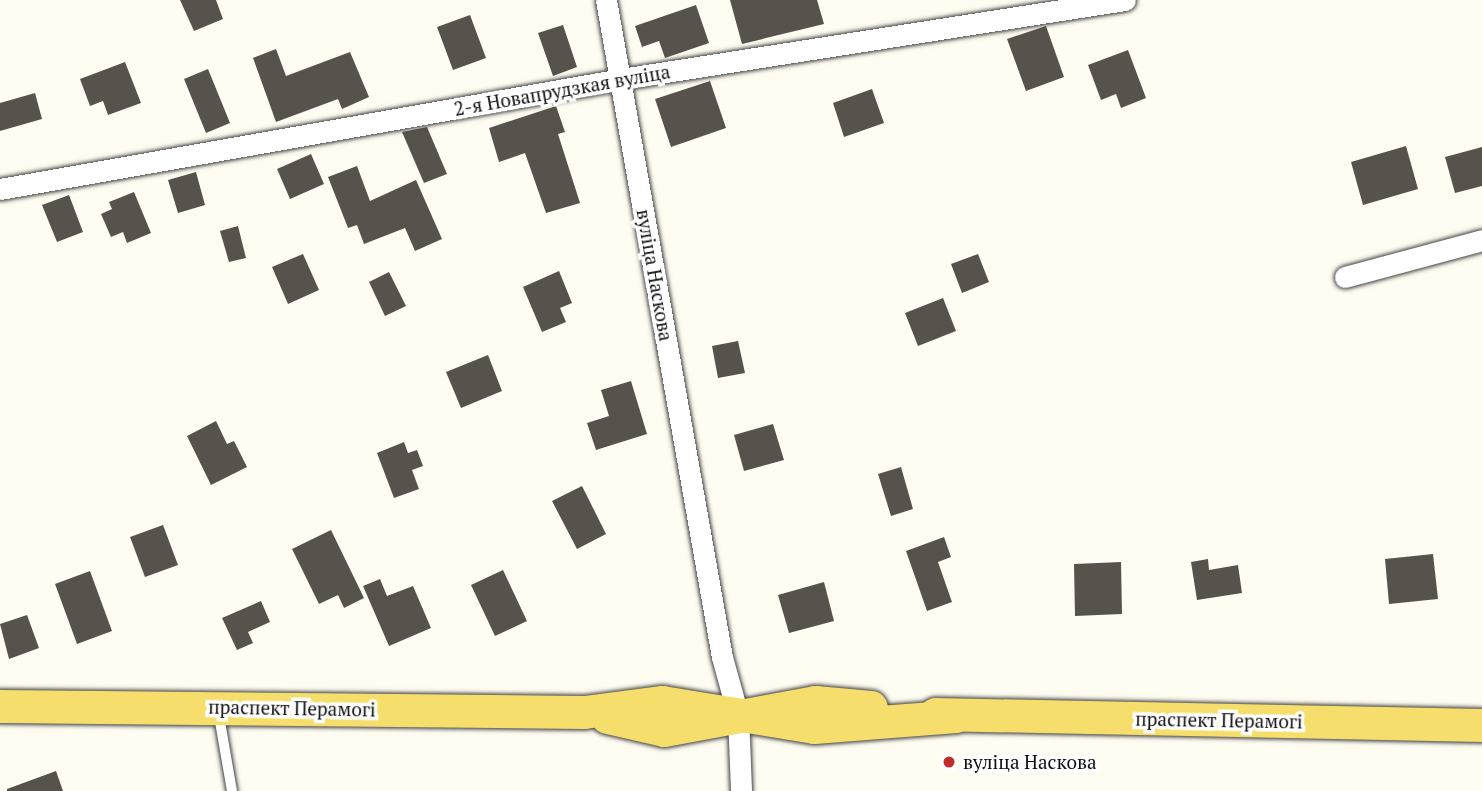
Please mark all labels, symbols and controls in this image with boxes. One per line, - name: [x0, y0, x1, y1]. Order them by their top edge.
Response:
- street label: 2-я Новапрудзкая вуліца: [452, 60, 672, 120]
- street label: вуліца Наскова: [632, 207, 678, 343]
- street label: праспект Перамогі: [208, 695, 376, 721]
- street label: праспект Перамогі: [1135, 707, 1303, 733]
- place label: вуліца Наскова: [963, 751, 1097, 773]
- marker: вуліца Наскова: [941, 754, 957, 770]

